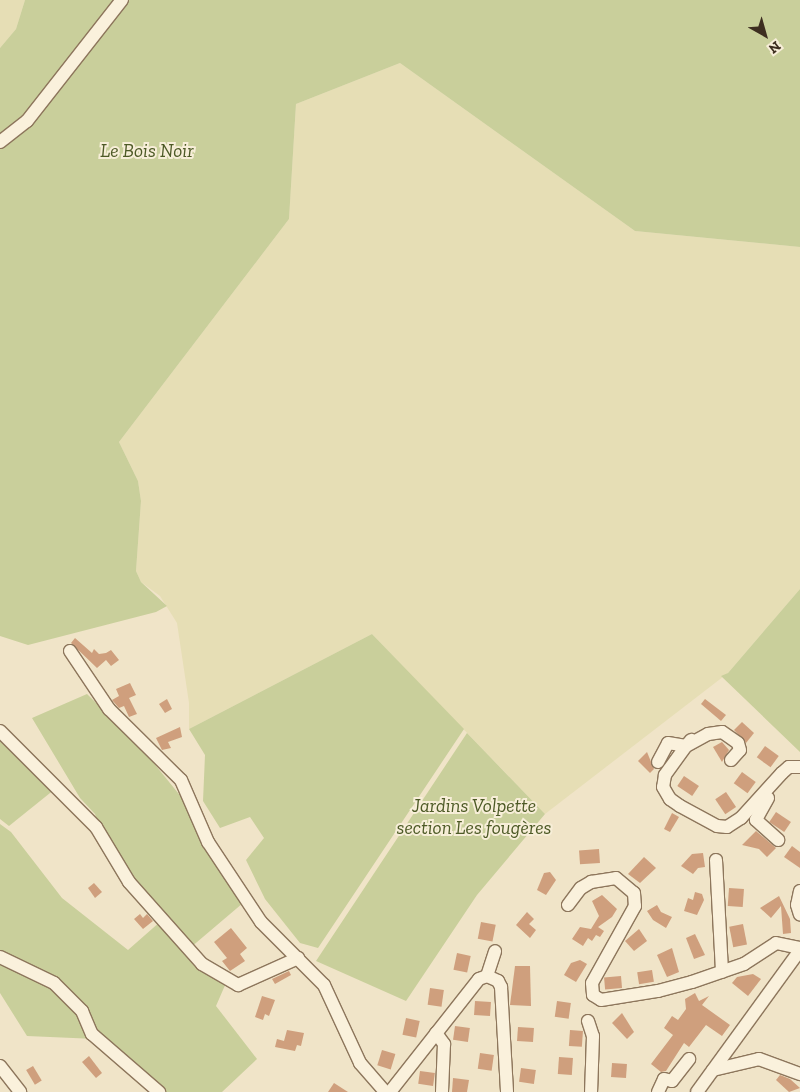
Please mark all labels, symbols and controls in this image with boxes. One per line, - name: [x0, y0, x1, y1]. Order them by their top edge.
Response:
- north arrow: [740, 10, 790, 60]
- text: N: [765, 37, 784, 57]
- park label: Le Bois Noir: [100, 140, 194, 162]
- park label: Jardins Volpette section Les fougères: [396, 795, 552, 839]

